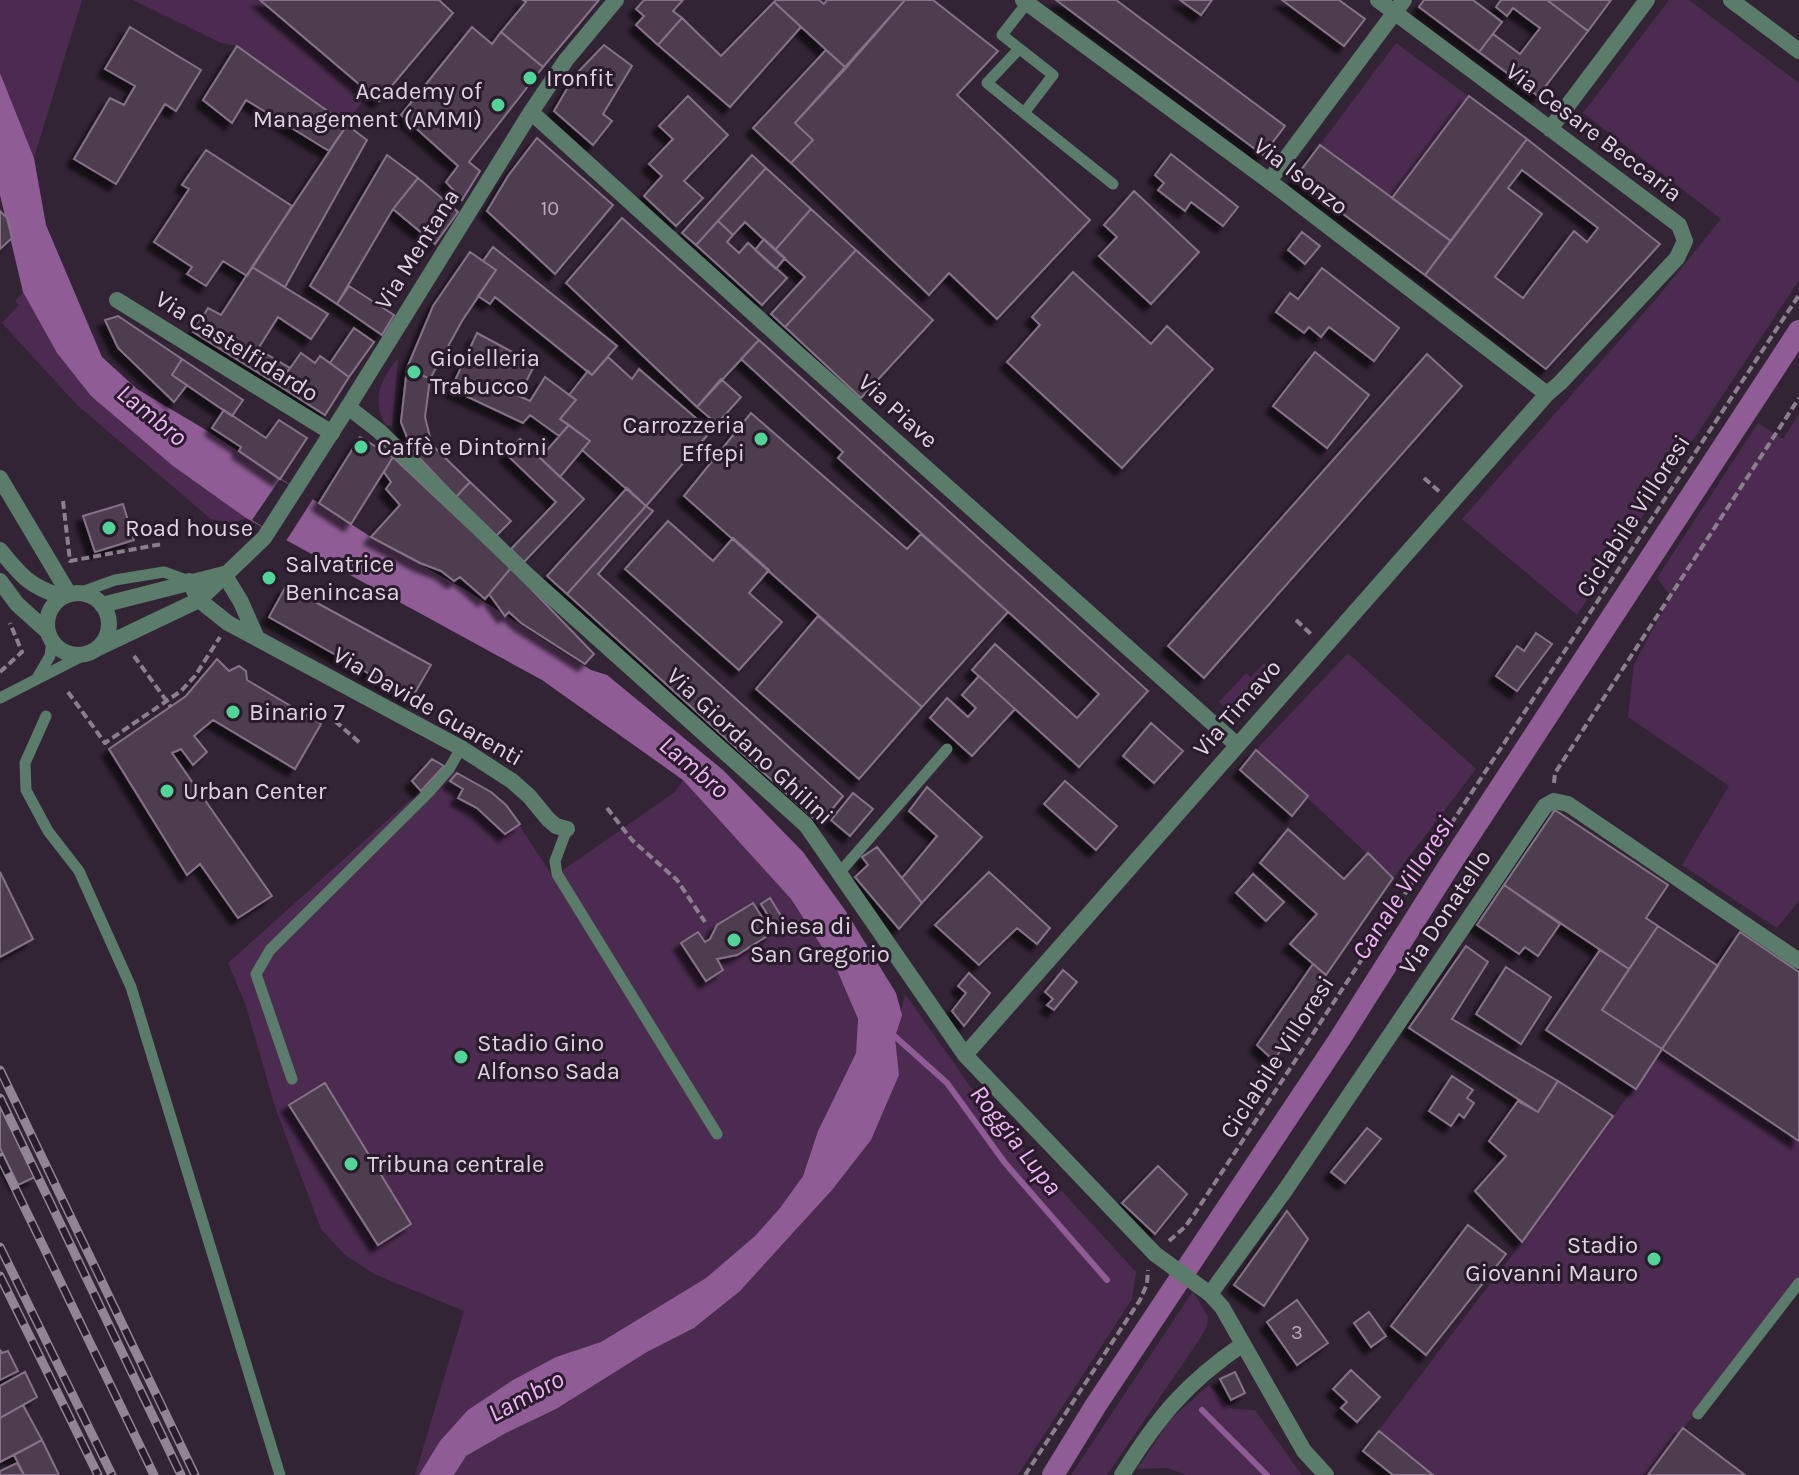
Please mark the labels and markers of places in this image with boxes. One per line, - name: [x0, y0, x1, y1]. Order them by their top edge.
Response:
- place label: Ironfit: [546, 64, 613, 92]
- marker: Ironfit: [521, 69, 539, 87]
- place label: Academy of Management (AMMI): [253, 77, 483, 133]
- marker: Academy of Management (AMMI): [489, 96, 507, 114]
- place label: Gioielleria Trabucco: [430, 344, 540, 400]
- marker: Gioielleria Trabucco: [405, 363, 423, 381]
- place label: Carrozzeria Effepi: [622, 411, 745, 467]
- marker: Carrozzeria Effepi: [752, 430, 770, 448]
- place label: Caffè e Dintorni: [377, 433, 547, 461]
- marker: Caffè e Dintorni: [352, 438, 370, 456]
- place label: Road house: [125, 514, 253, 542]
- marker: Road house: [100, 519, 118, 537]
- place label: Salvatrice Benincasa: [285, 550, 400, 606]
- marker: Salvatrice Benincasa: [260, 569, 278, 587]
- place label: Binario 7: [249, 698, 345, 726]
- marker: Binario 7: [224, 703, 242, 721]
- place label: Urban Center: [183, 777, 327, 805]
- marker: Urban Center: [158, 782, 176, 800]
- place label: Chiesa di San Gregorio: [750, 912, 890, 968]
- marker: Chiesa di San Gregorio: [725, 931, 743, 949]
- place label: Stadio Gino Alfonso Sada: [477, 1029, 620, 1085]
- marker: Stadio Gino Alfonso Sada: [452, 1048, 470, 1066]
- place label: Tribuna centrale: [367, 1150, 544, 1178]
- marker: Tribuna centrale: [342, 1155, 360, 1173]
- place label: Stadio Giovanni Mauro: [1465, 1231, 1638, 1287]
- marker: Stadio Giovanni Mauro: [1645, 1250, 1663, 1268]

